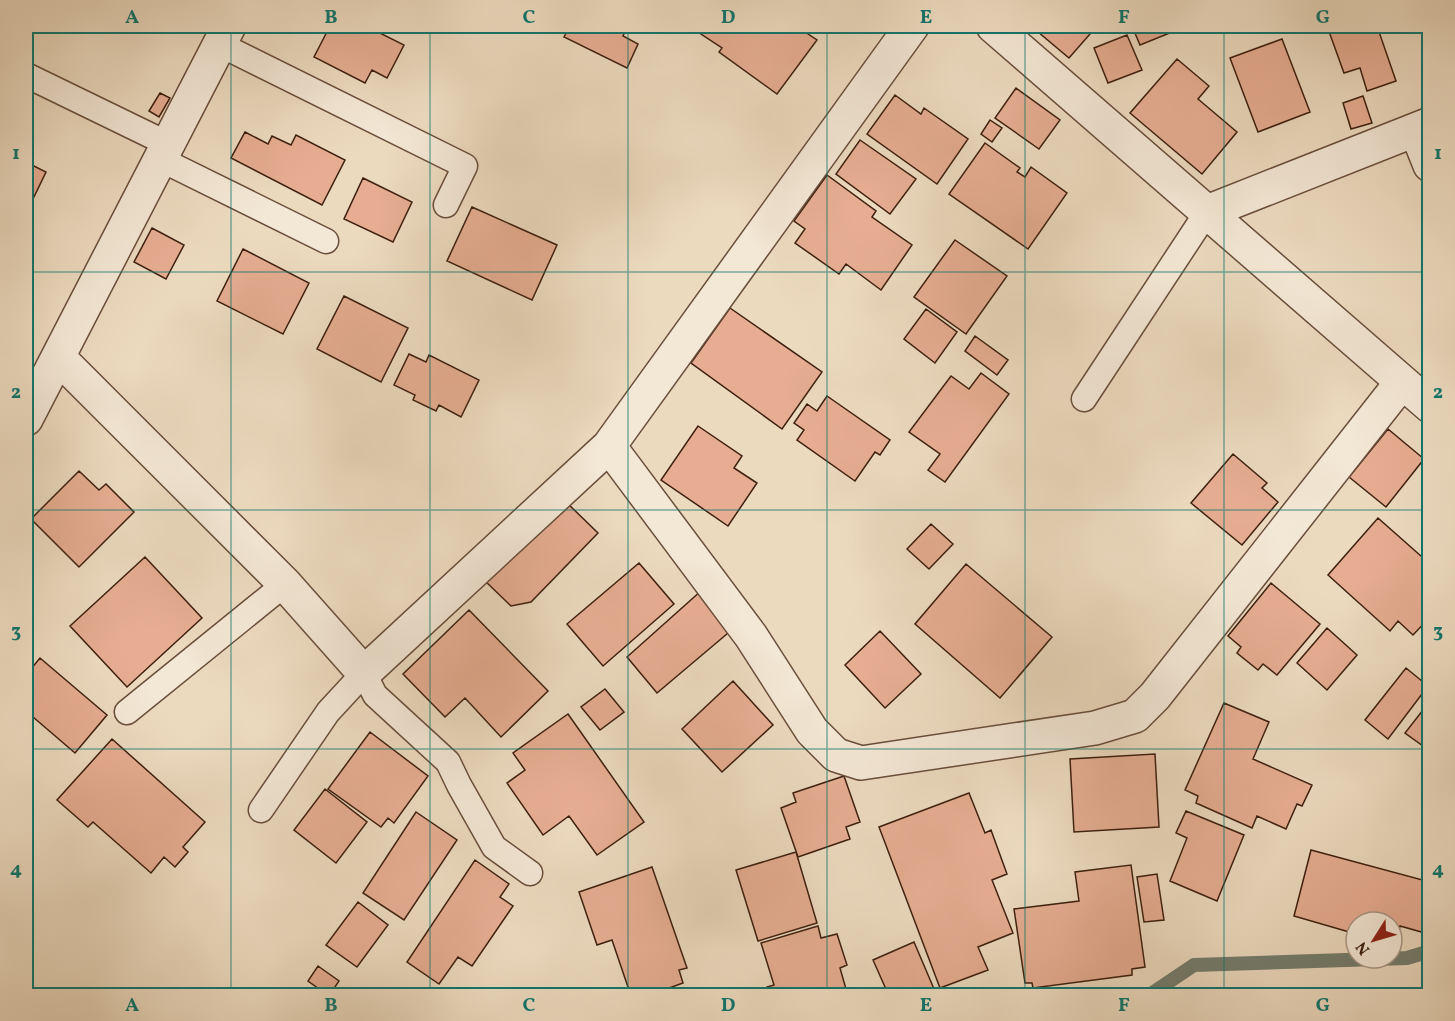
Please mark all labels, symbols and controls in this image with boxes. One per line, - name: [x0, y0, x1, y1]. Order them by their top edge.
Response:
- text: A: [125, 4, 139, 32]
- text: B: [324, 4, 338, 32]
- text: C: [523, 4, 536, 32]
- text: D: [721, 4, 735, 32]
- text: E: [920, 4, 932, 32]
- text: F: [1118, 4, 1130, 32]
- text: G: [1316, 4, 1330, 32]
- text: 1: [12, 140, 20, 168]
- text: 1: [1434, 140, 1442, 168]
- text: 2: [11, 379, 21, 407]
- text: 2: [1433, 379, 1443, 407]
- text: 3: [11, 618, 21, 646]
- text: 3: [1433, 618, 1443, 646]
- text: 4: [10, 856, 22, 884]
- text: 4: [1432, 856, 1444, 884]
- north arrow: [1344, 910, 1404, 970]
- text: N: [1351, 936, 1376, 959]
- text: A: [125, 992, 139, 1020]
- text: B: [324, 992, 338, 1020]
- text: C: [523, 992, 536, 1020]
- text: D: [721, 992, 735, 1020]
- text: E: [920, 992, 932, 1020]
- text: F: [1118, 992, 1130, 1020]
- text: G: [1316, 992, 1330, 1020]

